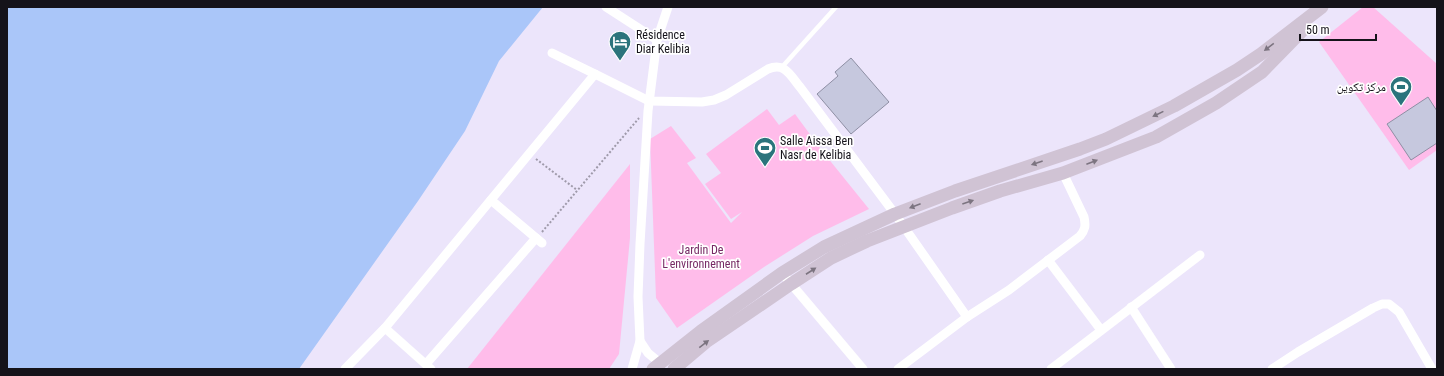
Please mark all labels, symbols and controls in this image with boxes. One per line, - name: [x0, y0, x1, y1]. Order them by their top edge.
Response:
- scale bar: [1300, 16, 1376, 42]
- text: 50 m: [1306, 23, 1330, 37]
- place label: Résidence Diar Kelibia: [636, 28, 690, 56]
- hotel icon: Résidence Diar Kelibia: [607, 29, 633, 62]
- one-way arrow: [1264, 43, 1274, 51]
- sports icon: مركز تكوين: [1388, 74, 1414, 107]
- place label: مركز تكوين: [1337, 80, 1386, 94]
- one-way arrow: [1152, 111, 1163, 117]
- place label: Salle Aissa Ben Nasr de Kelibia: [780, 134, 853, 162]
- sports icon: Salle Aissa Ben Nasr de Kelibia: [752, 135, 778, 168]
- one-way arrow: [1086, 158, 1098, 164]
- one-way arrow: [1031, 160, 1043, 166]
- one-way arrow: [963, 199, 975, 205]
- one-way arrow: [908, 204, 920, 210]
- park label: Jardin De L'environnement: [662, 243, 740, 271]
- one-way arrow: [806, 267, 816, 275]
- one-way arrow: [698, 340, 709, 349]

